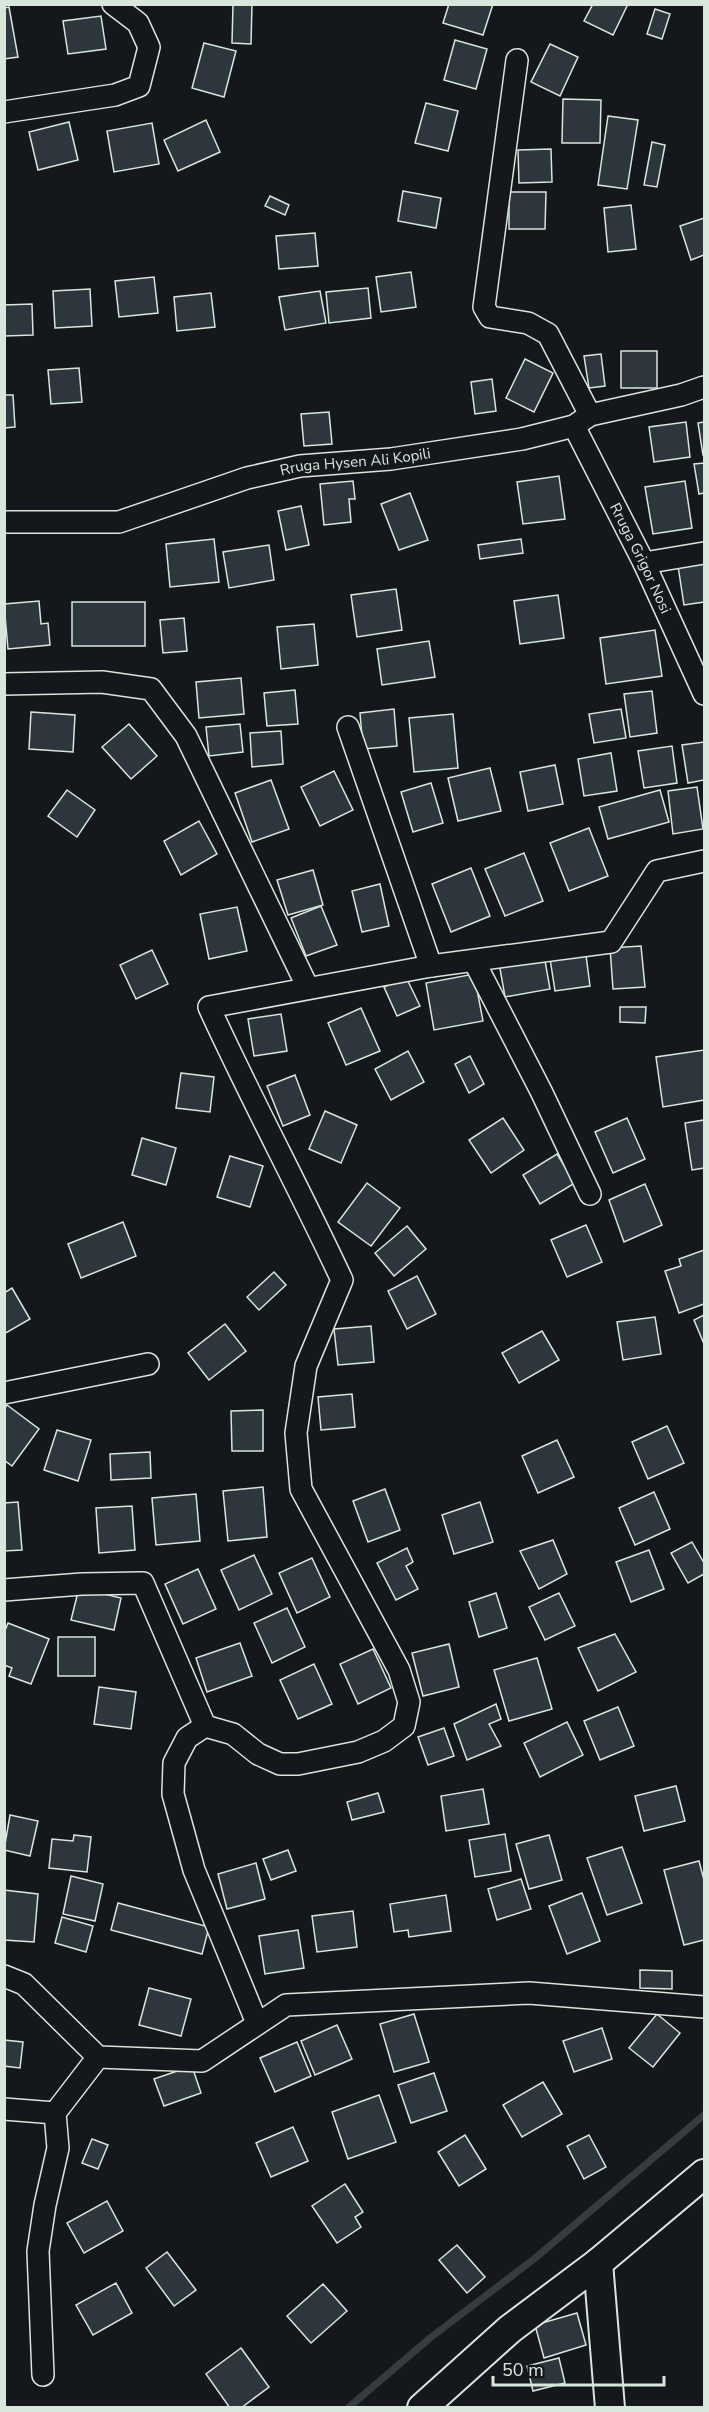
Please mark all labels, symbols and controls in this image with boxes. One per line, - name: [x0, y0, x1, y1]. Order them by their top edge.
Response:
- street label: Rruga Hysen Ali Kopili: [278, 443, 432, 480]
- street label: Rruga Grigor Nosi: [605, 499, 676, 617]
- scale bar: [493, 2349, 664, 2387]
- text: 50 m: [502, 2358, 544, 2382]

